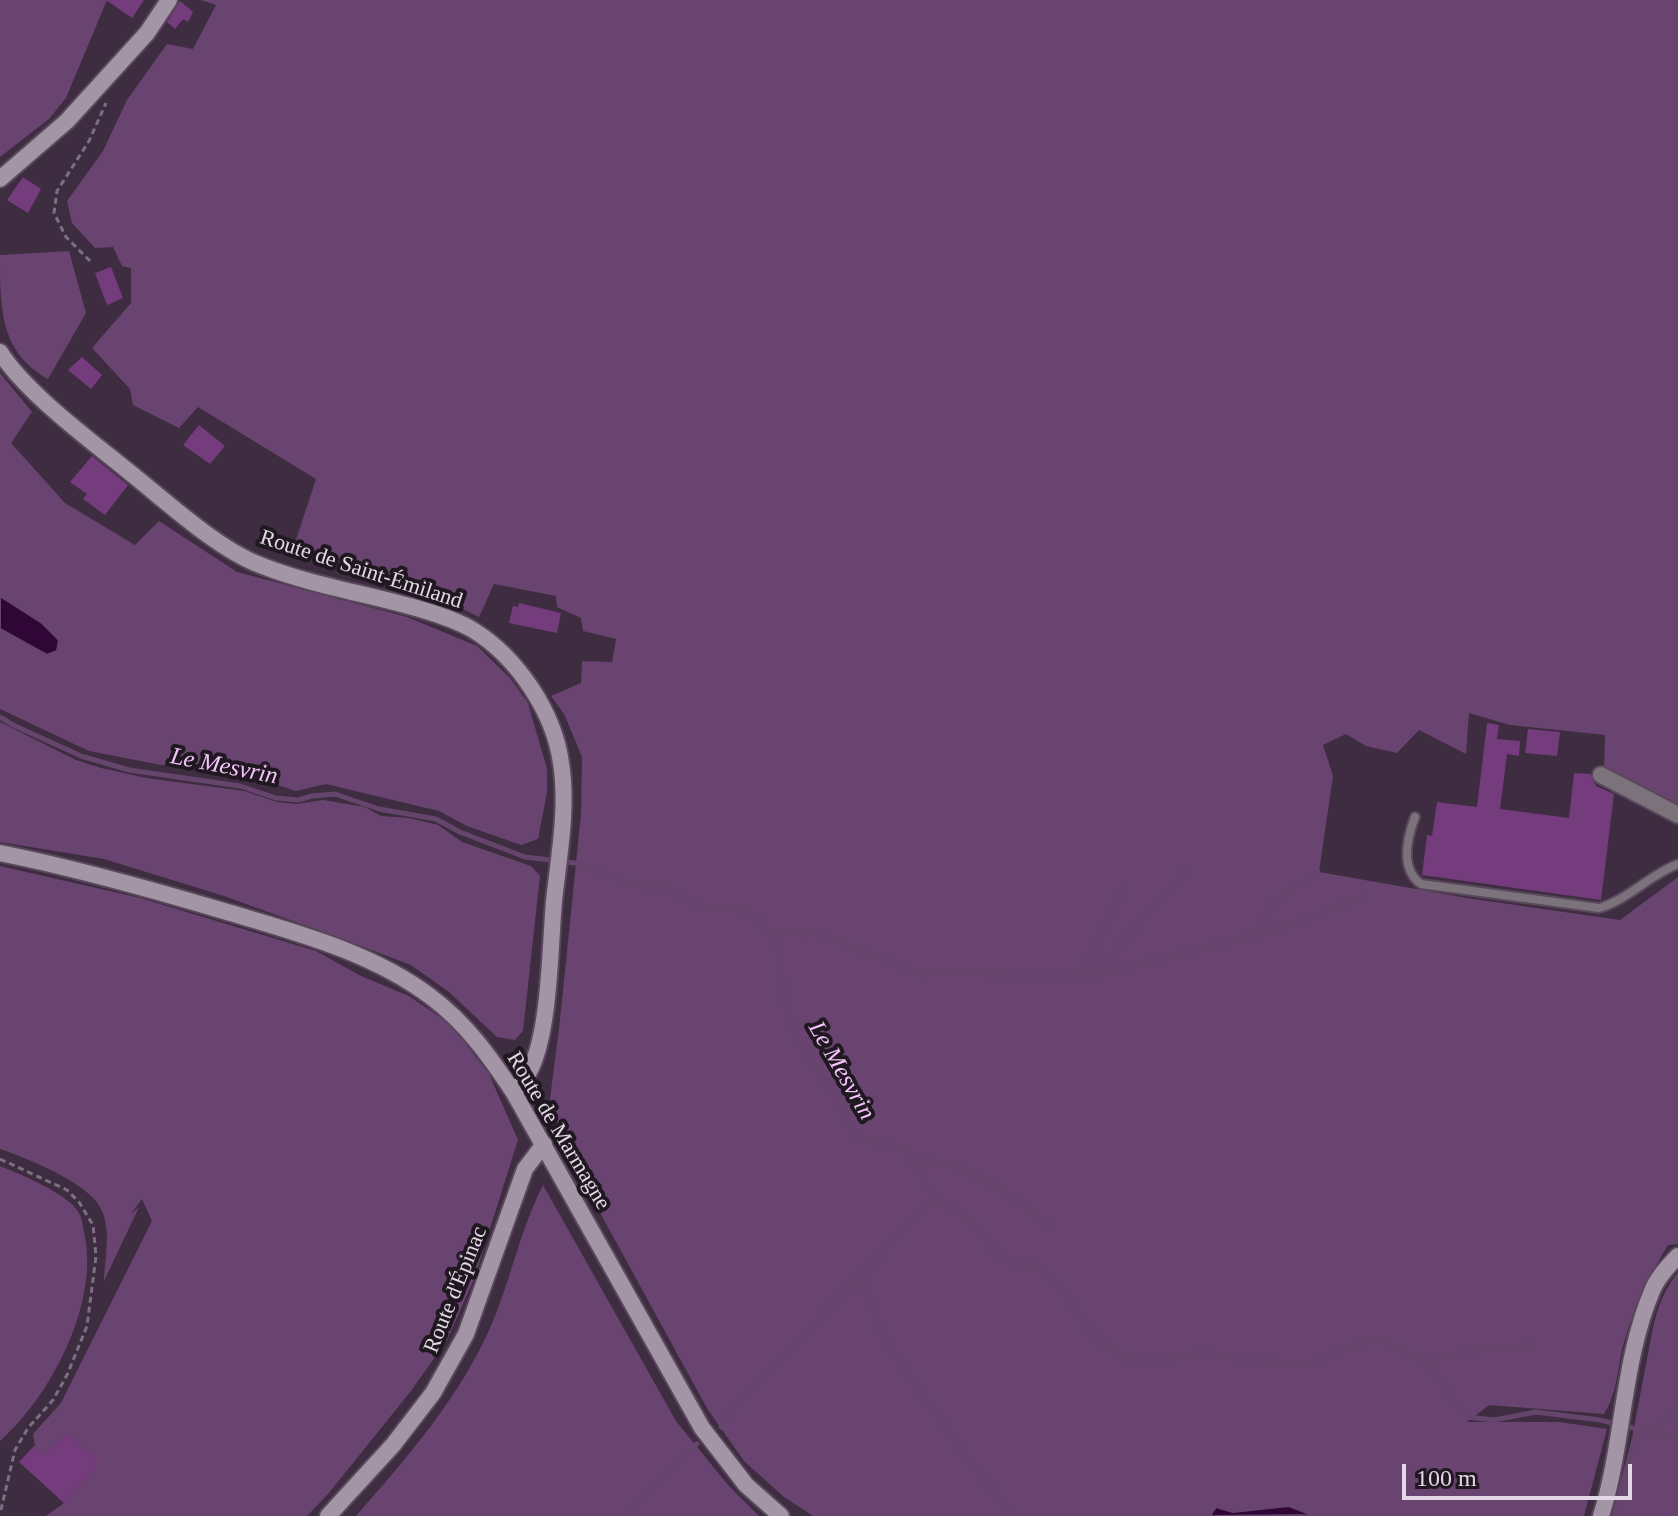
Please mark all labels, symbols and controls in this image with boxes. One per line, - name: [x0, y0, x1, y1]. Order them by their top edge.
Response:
- street label: Route de Saint-Émiland: [256, 525, 466, 615]
- water label: Le Mesvrin: [168, 742, 280, 792]
- water label: Le Mesvrin: [801, 1017, 881, 1125]
- street label: Route de Marmagne: [500, 1047, 616, 1215]
- street label: Route d'Épinac: [419, 1223, 493, 1357]
- scale bar: [1406, 1448, 1636, 1498]
- text: 100 m: [1416, 1465, 1477, 1491]

